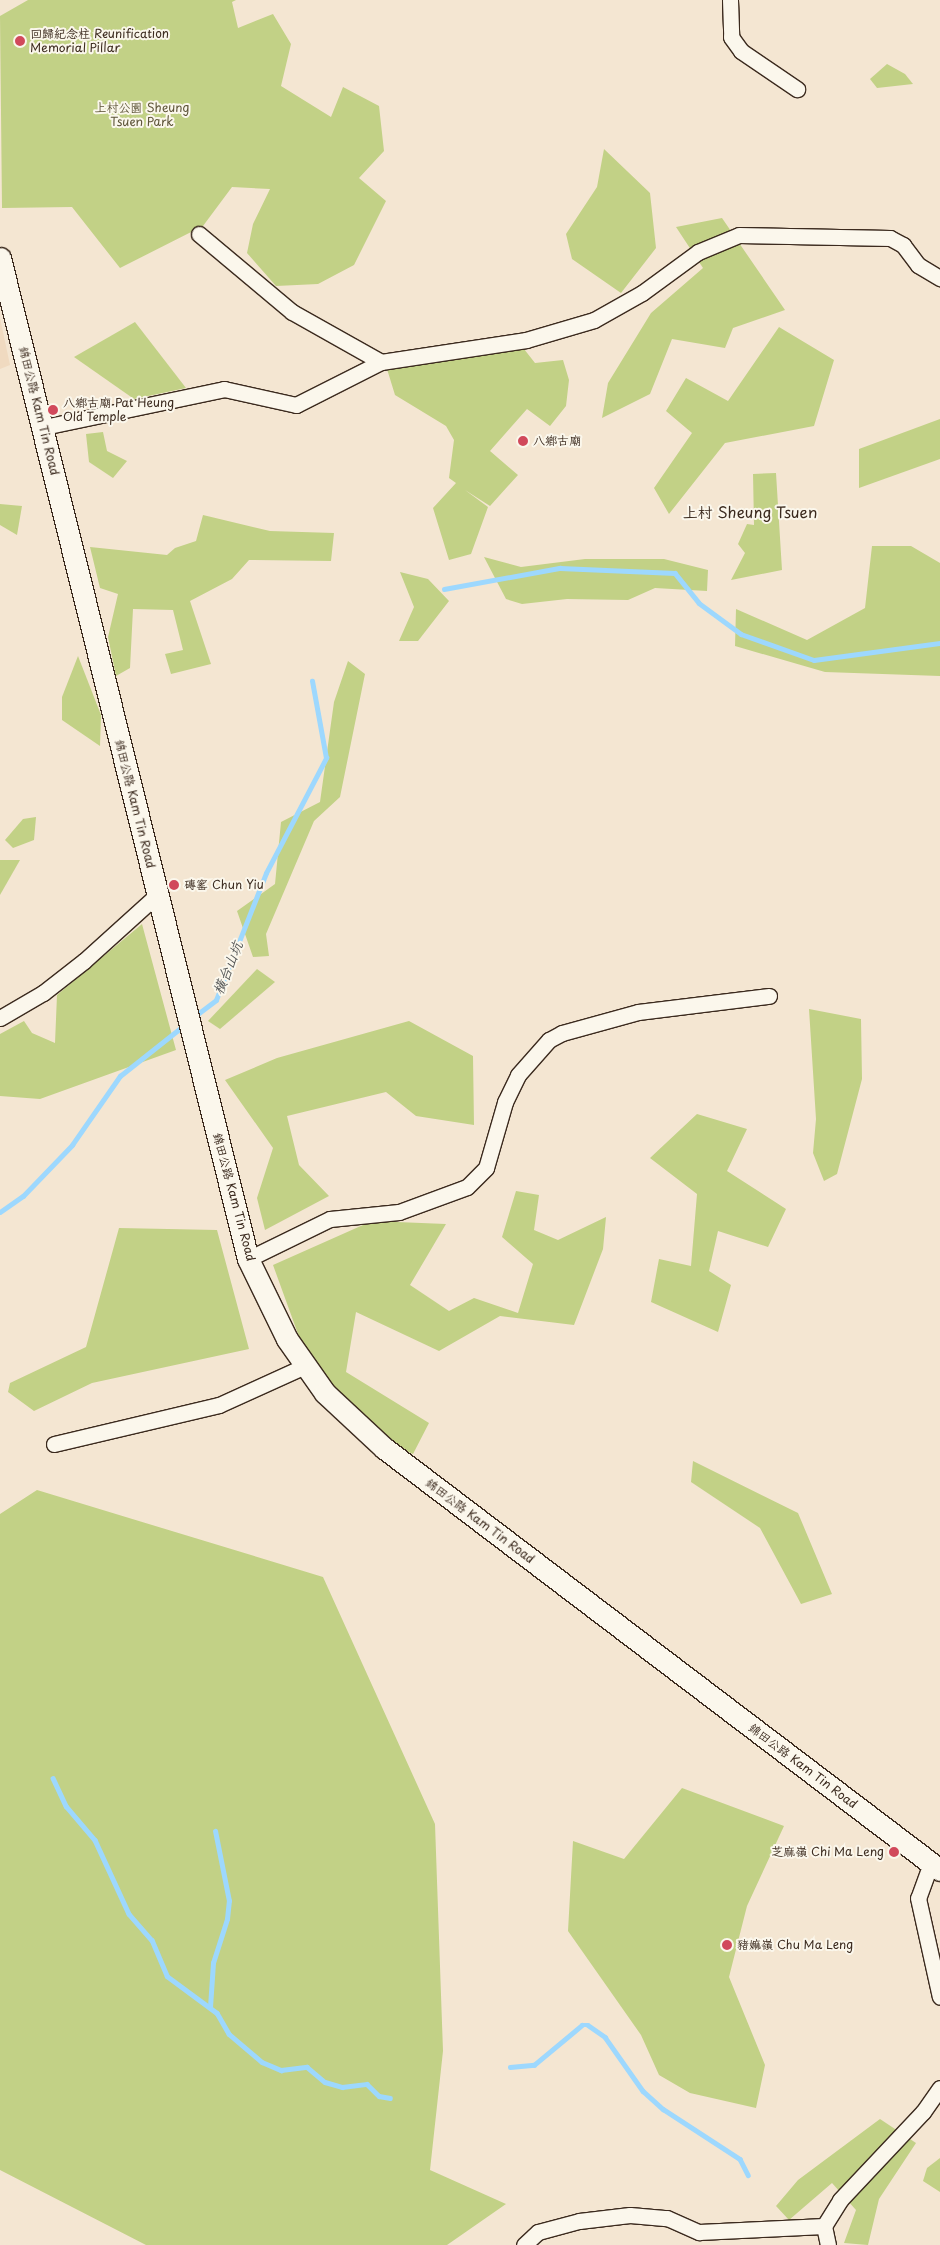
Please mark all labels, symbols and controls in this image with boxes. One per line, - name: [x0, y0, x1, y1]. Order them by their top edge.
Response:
- place label: 回歸紀念柱 Reunification Memorial Pillar: [30, 27, 169, 55]
- marker: 回歸紀念柱 Reunification Memorial Pillar: [14, 35, 26, 47]
- park label: 上村公園 Sheung Tsuen Park: [95, 101, 189, 129]
- street label: 錦田公路 Kam Tin Road: [16, 344, 62, 478]
- place label: 八鄉古廟 Pat Heung Old Temple: [63, 396, 175, 424]
- marker: 八鄉古廟 Pat Heung Old Temple: [47, 404, 59, 416]
- place label: 八鄉古廟: [533, 434, 581, 448]
- marker: 八鄉古廟: [517, 435, 529, 447]
- district label: 上村 Sheung Tsuen: [683, 503, 817, 521]
- street label: 錦田公路 Kam Tin Road: [112, 737, 158, 871]
- place label: 磚窰 Chun Yiu: [184, 878, 264, 892]
- marker: 磚窰 Chun Yiu: [168, 879, 180, 891]
- water label: 橫台山坑: [210, 939, 246, 997]
- street label: 錦田公路 Kam Tin Road: [210, 1131, 258, 1263]
- street label: 錦田公路 Kam Tin Road: [422, 1475, 538, 1567]
- street label: 錦田公路 Kam Tin Road: [745, 1720, 861, 1812]
- place label: 芝麻嶺 Chi Ma Leng: [771, 1845, 884, 1859]
- marker: 芝麻嶺 Chi Ma Leng: [888, 1846, 900, 1858]
- place label: 豬嫲嶺 Chu Ma Leng: [737, 1938, 854, 1952]
- marker: 豬嫲嶺 Chu Ma Leng: [721, 1939, 733, 1951]

